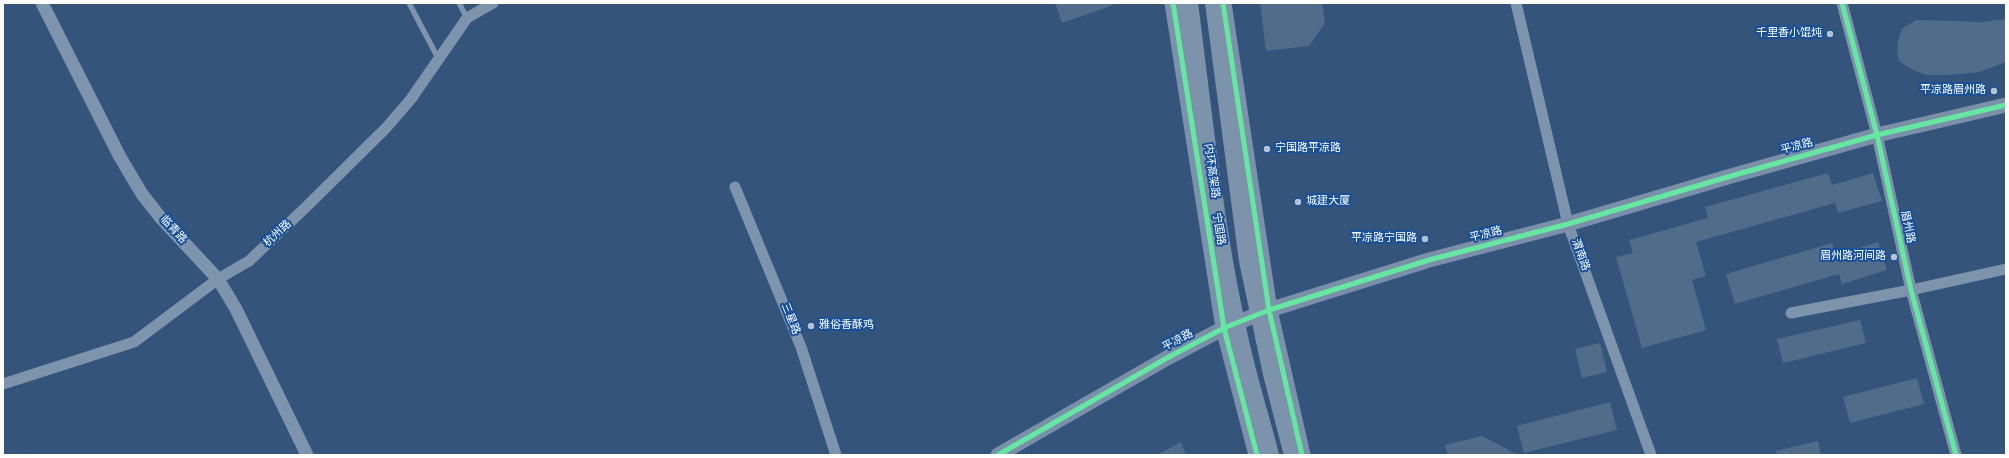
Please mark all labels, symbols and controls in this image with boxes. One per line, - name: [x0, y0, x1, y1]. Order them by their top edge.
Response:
- place label: 千里香小馄炖: [1756, 27, 1822, 41]
- marker: 千里香小馄炖: [1825, 29, 1835, 39]
- place label: 平凉路眉州路: [1920, 84, 1986, 98]
- marker: 平凉路眉州路: [1989, 86, 1999, 96]
- street label: 平凉路: [1779, 136, 1815, 158]
- place label: 宁国路平凉路: [1275, 142, 1341, 156]
- street label: 内环高架路: [1201, 143, 1221, 199]
- marker: 宁国路平凉路: [1262, 144, 1272, 154]
- place label: 城建大厦: [1306, 195, 1350, 209]
- marker: 城建大厦: [1293, 197, 1303, 207]
- street label: 眉州路: [1897, 209, 1917, 245]
- street label: 宁国路: [1209, 212, 1227, 246]
- street label: 临青路: [157, 213, 189, 247]
- street label: 杭州路: [261, 218, 295, 250]
- street label: 平凉路: [1468, 225, 1504, 245]
- place label: 平凉路宁国路: [1351, 232, 1417, 246]
- marker: 平凉路宁国路: [1420, 234, 1430, 244]
- street label: 渭南路: [1568, 237, 1592, 273]
- place label: 眉州路河间路: [1820, 250, 1886, 264]
- marker: 眉州路河间路: [1889, 252, 1899, 262]
- street label: 三星路: [778, 301, 802, 337]
- place label: 雅俗香酥鸡: [819, 319, 874, 333]
- marker: 雅俗香酥鸡: [806, 321, 816, 331]
- street label: 平凉路: [1160, 327, 1196, 355]

